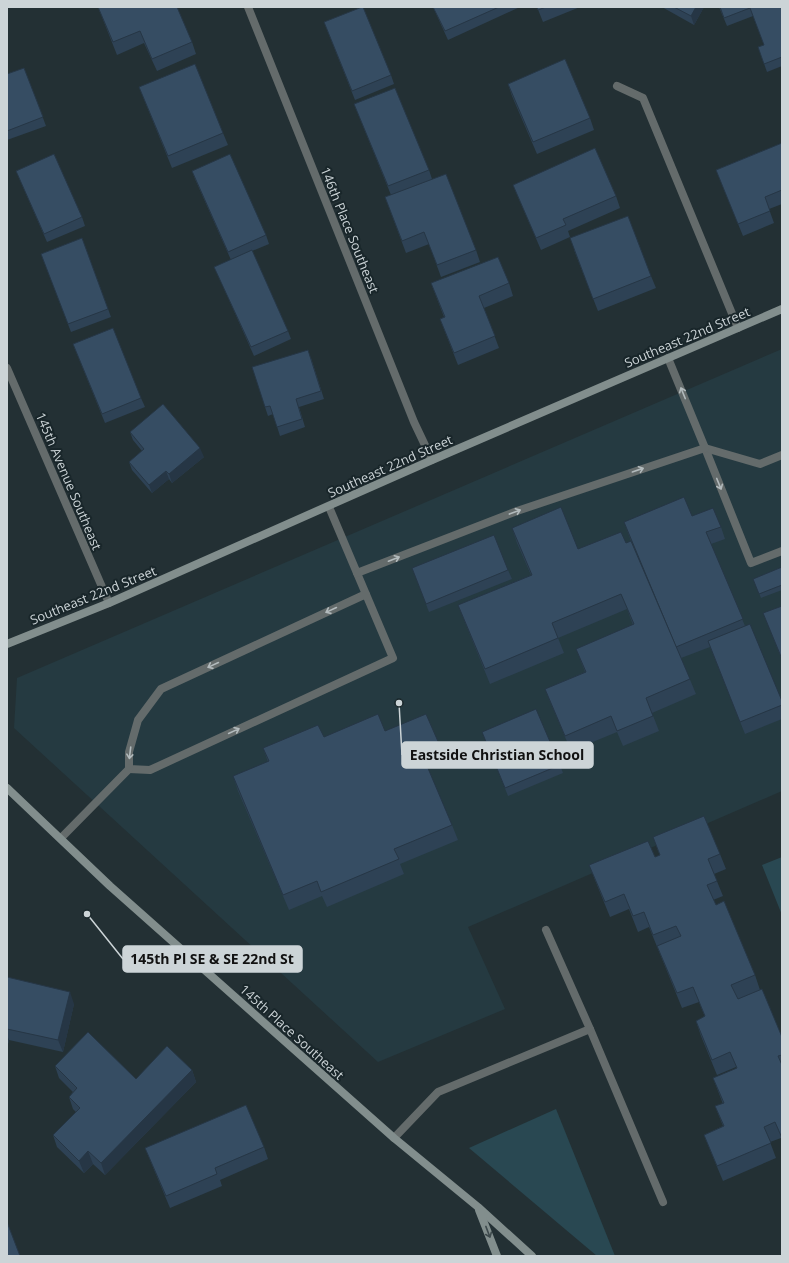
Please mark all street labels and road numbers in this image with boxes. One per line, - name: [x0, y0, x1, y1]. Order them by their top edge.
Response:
- street label: 146th Place Southeast: [316, 164, 384, 296]
- street label: Southeast 22nd Street: [621, 302, 753, 372]
- street label: 145th Avenue Southeast: [32, 409, 106, 553]
- street label: Southeast 22nd Street: [325, 430, 456, 502]
- street label: Southeast 22nd Street: [27, 561, 159, 629]
- street label: 145th Place Southeast: [236, 980, 348, 1084]

